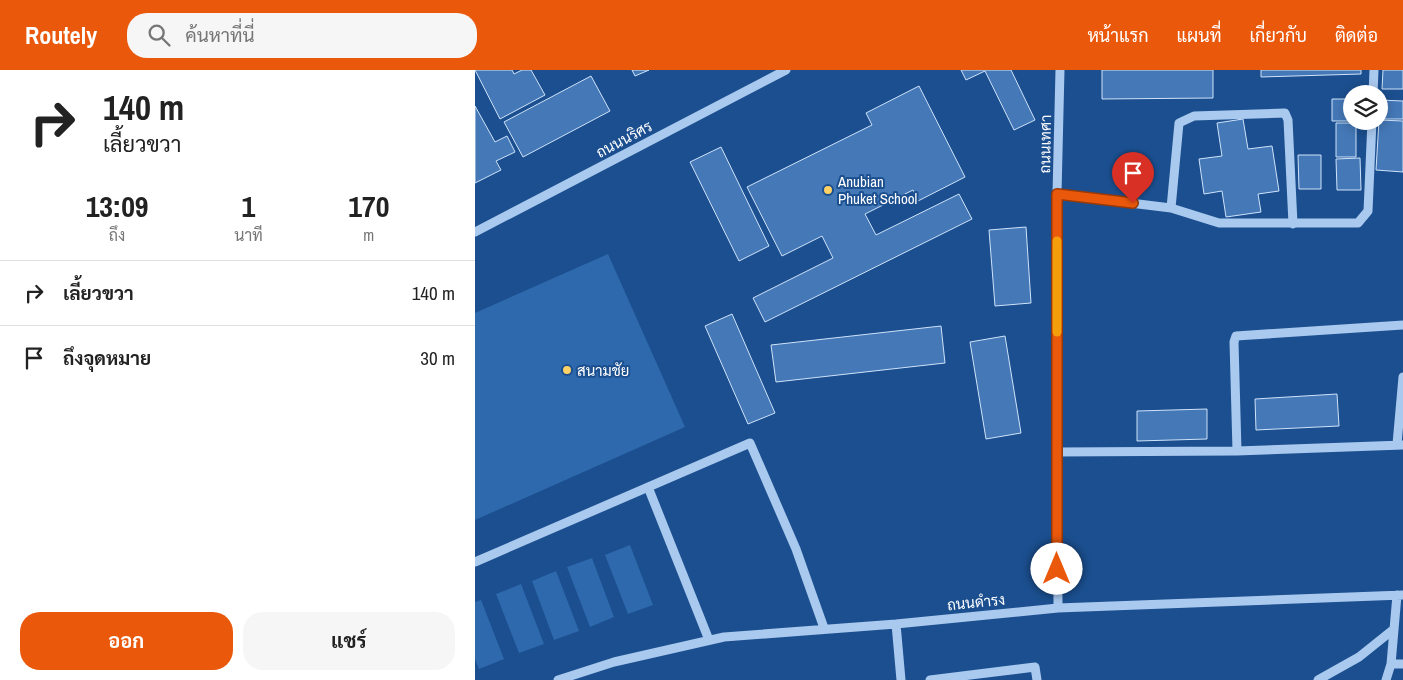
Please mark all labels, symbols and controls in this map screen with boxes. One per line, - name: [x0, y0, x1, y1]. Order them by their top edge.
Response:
- search box: [127, 13, 477, 58]
- text: Routely: [25, 19, 97, 51]
- icon: search: [145, 21, 173, 49]
- text: ค้นหาที่นี่: [185, 22, 255, 48]
- text: หน้าแรก: [1087, 23, 1149, 48]
- text: แผนที่: [1177, 23, 1221, 48]
- text: เกี่ยวกับ: [1249, 23, 1307, 48]
- text: ติดต่อ: [1335, 23, 1378, 48]
- text: 140 m: [103, 84, 184, 131]
- map controls: [1343, 85, 1388, 130]
- button: layers: [1343, 85, 1388, 130]
- icon: right: [20, 90, 85, 155]
- street label: ถนนนริศร: [592, 115, 656, 163]
- street label: ถนนเทศา: [1034, 115, 1056, 173]
- text: เลี้ยวขวา: [103, 129, 181, 159]
- pin: [1112, 152, 1154, 203]
- icon: arrive: [1119, 159, 1147, 187]
- place label: Anubian Phuket School: [837, 171, 917, 209]
- marker: Anubian Phuket School: [822, 184, 834, 196]
- text: 13:09: [86, 186, 149, 226]
- text: 1: [242, 186, 255, 226]
- text: 170: [348, 186, 389, 226]
- text: ถึง: [109, 224, 125, 246]
- text: นาที: [234, 224, 263, 246]
- text: m: [363, 224, 374, 246]
- icon: right: [20, 279, 48, 307]
- text: เลี้ยวขวา: [63, 280, 134, 306]
- text: 140 m: [412, 280, 455, 306]
- icon: arrive: [20, 344, 48, 372]
- text: ถึงจุดหมาย: [63, 345, 151, 371]
- text: 30 m: [420, 345, 455, 371]
- place label: สนามชัย: [577, 360, 629, 381]
- marker: สนามชัย: [561, 364, 573, 376]
- position arrow: [1030, 542, 1082, 594]
- street label: ถนนดำรง: [946, 589, 1006, 615]
- button: ออก: [20, 612, 233, 670]
- button: แชร์: [243, 612, 455, 670]

